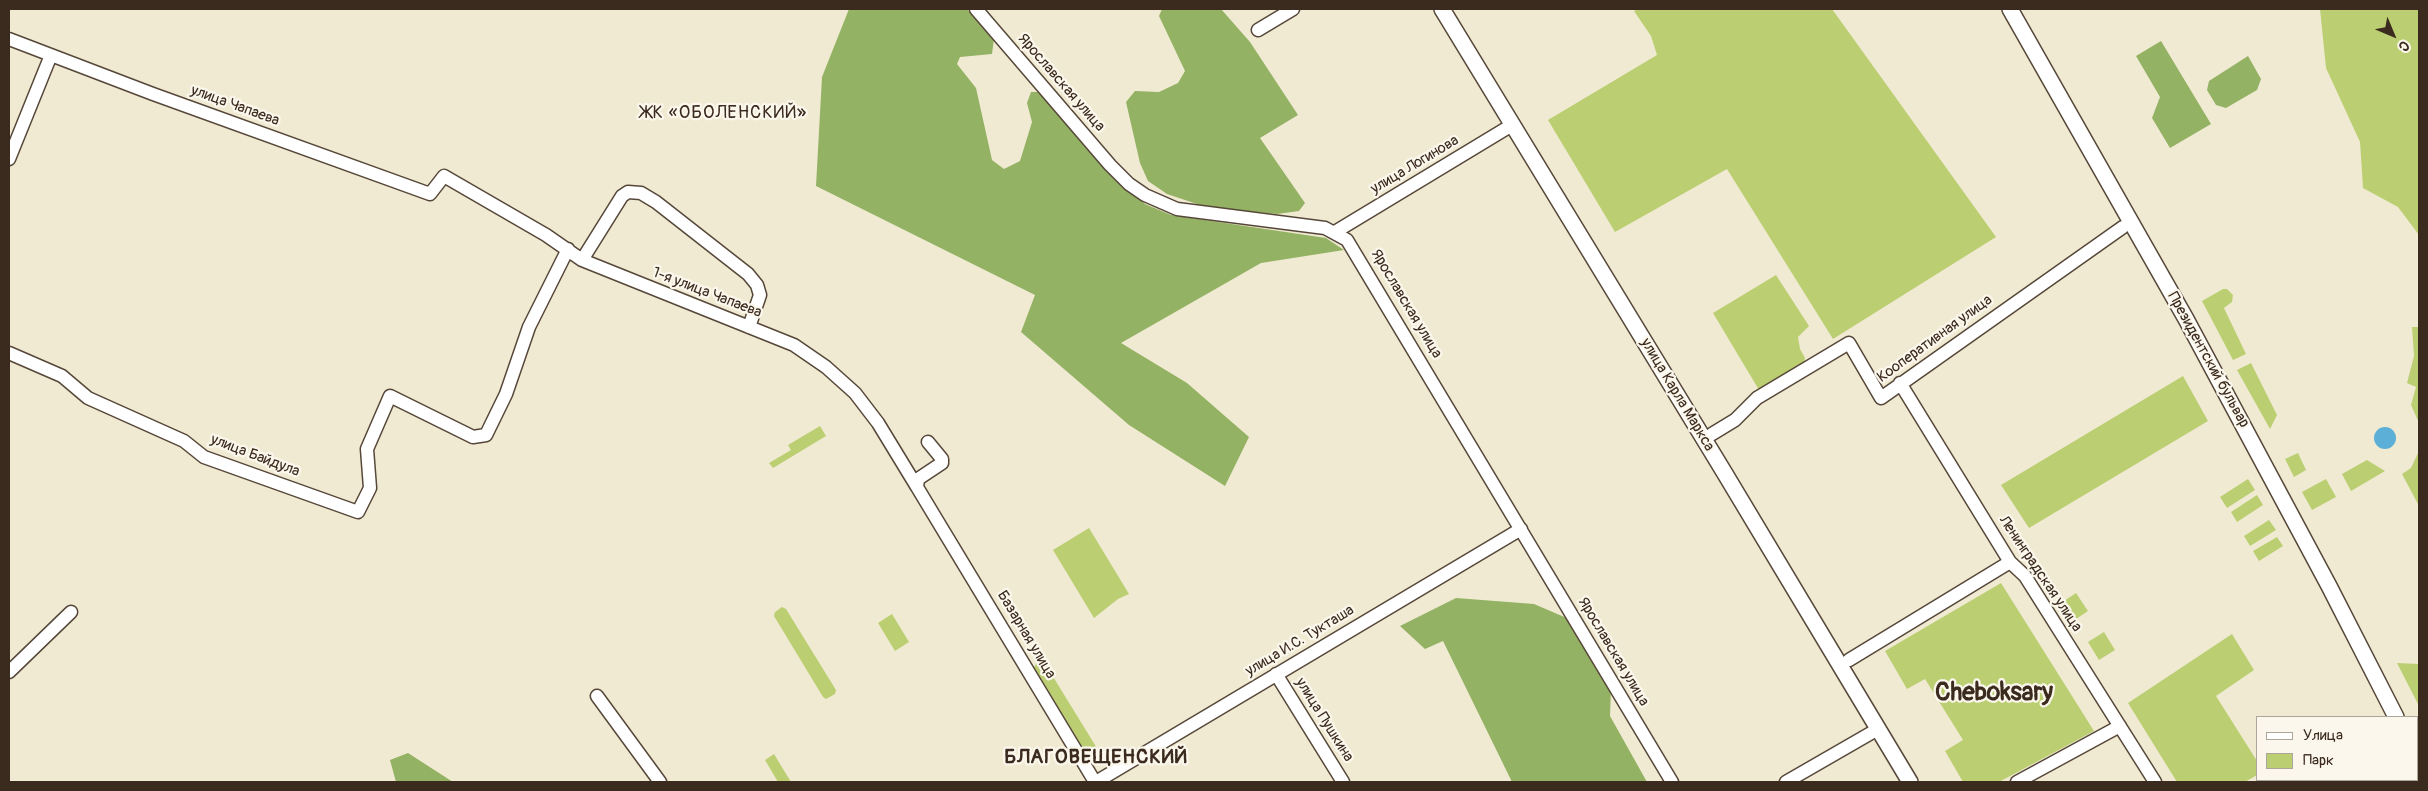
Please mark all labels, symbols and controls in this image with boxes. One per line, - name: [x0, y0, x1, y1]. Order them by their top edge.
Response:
- north arrow: [2368, 10, 2418, 60]
- street label: Ярославская улица: [1014, 30, 1108, 136]
- text: С: [2395, 37, 2413, 55]
- street label: улица Чапаева: [188, 82, 282, 130]
- district label: ЖК «ОБОЛЕНСКИЙ»: [639, 102, 809, 124]
- street label: улица Логинова: [1368, 132, 1462, 198]
- street label: Ярославская улица: [1366, 246, 1446, 362]
- street label: 1-я улица Чапаева: [650, 264, 764, 322]
- street label: Президентский бульвар: [2163, 289, 2253, 431]
- street label: Кооперативная улица: [1874, 291, 1996, 387]
- street label: улица Карла Маркса: [1636, 335, 1718, 455]
- street label: улица Байдула: [208, 431, 302, 481]
- street label: Ленинградская улица: [1994, 513, 2086, 635]
- street label: Базарная улица: [993, 588, 1059, 682]
- street label: Ярославская улица: [1573, 594, 1653, 710]
- street label: улица И.С. Тукташа: [1243, 602, 1357, 680]
- street label: улица Пушкина: [1291, 675, 1357, 765]
- district label: Cheboksary: [1935, 679, 2053, 709]
- legend: [2256, 716, 2418, 781]
- text: Улица: [2303, 726, 2343, 745]
- district label: БЛАГОВЕЩЕНСКИЙ: [1002, 746, 1190, 770]
- text: Парк: [2303, 751, 2334, 770]

